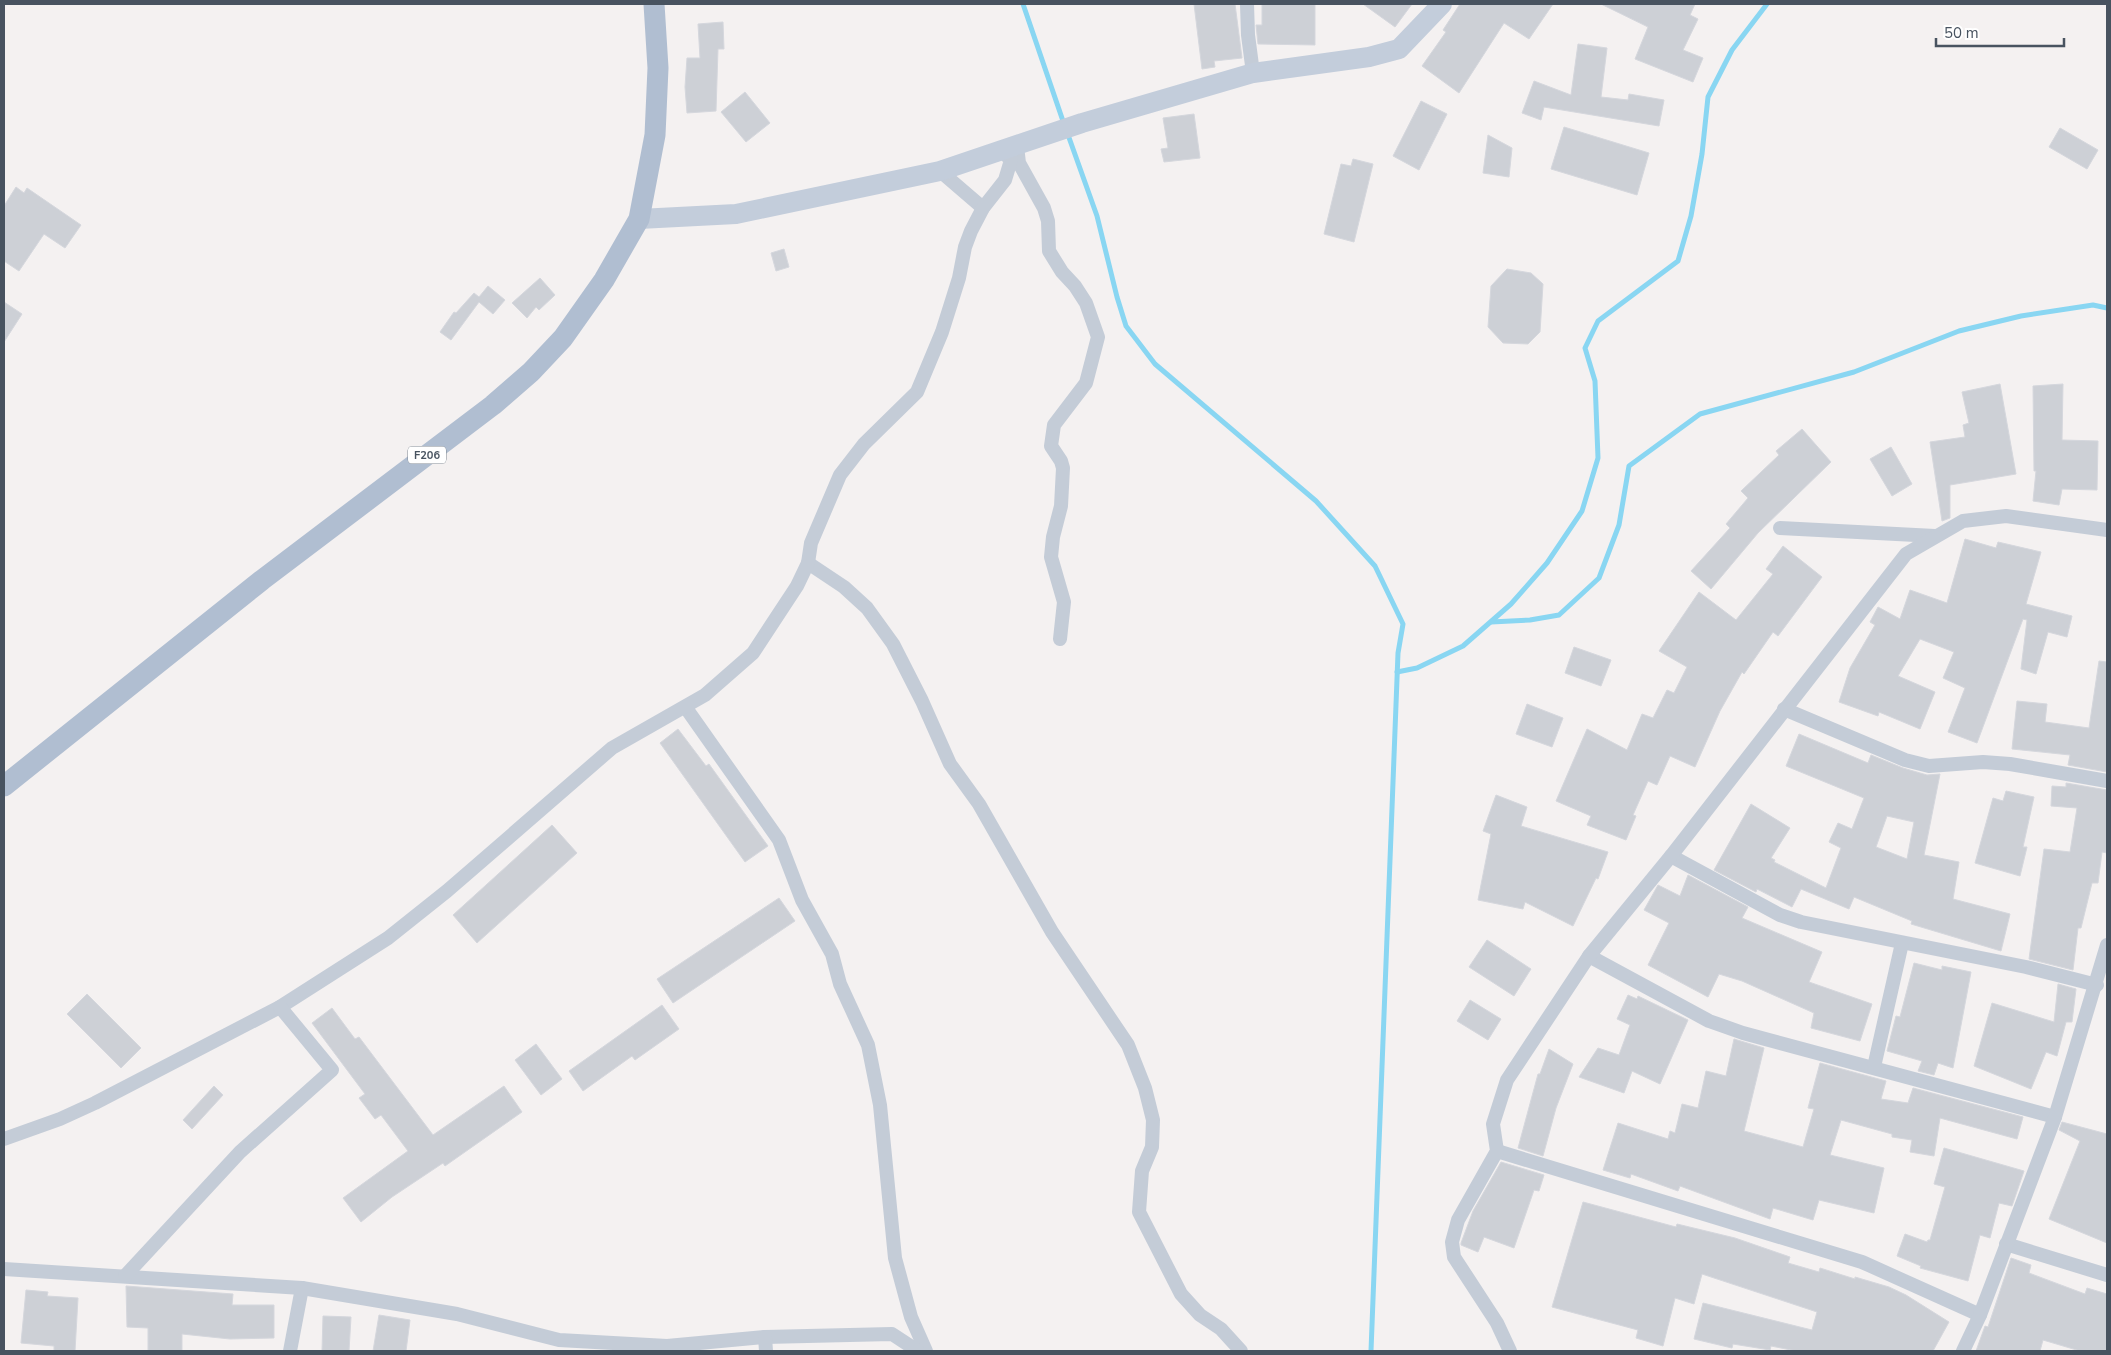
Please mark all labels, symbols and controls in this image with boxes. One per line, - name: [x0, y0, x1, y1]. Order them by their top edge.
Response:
- scale bar: [1936, 15, 2064, 47]
- text: 50 m: [1944, 23, 1979, 43]
- road number: F206: [408, 446, 446, 464]

